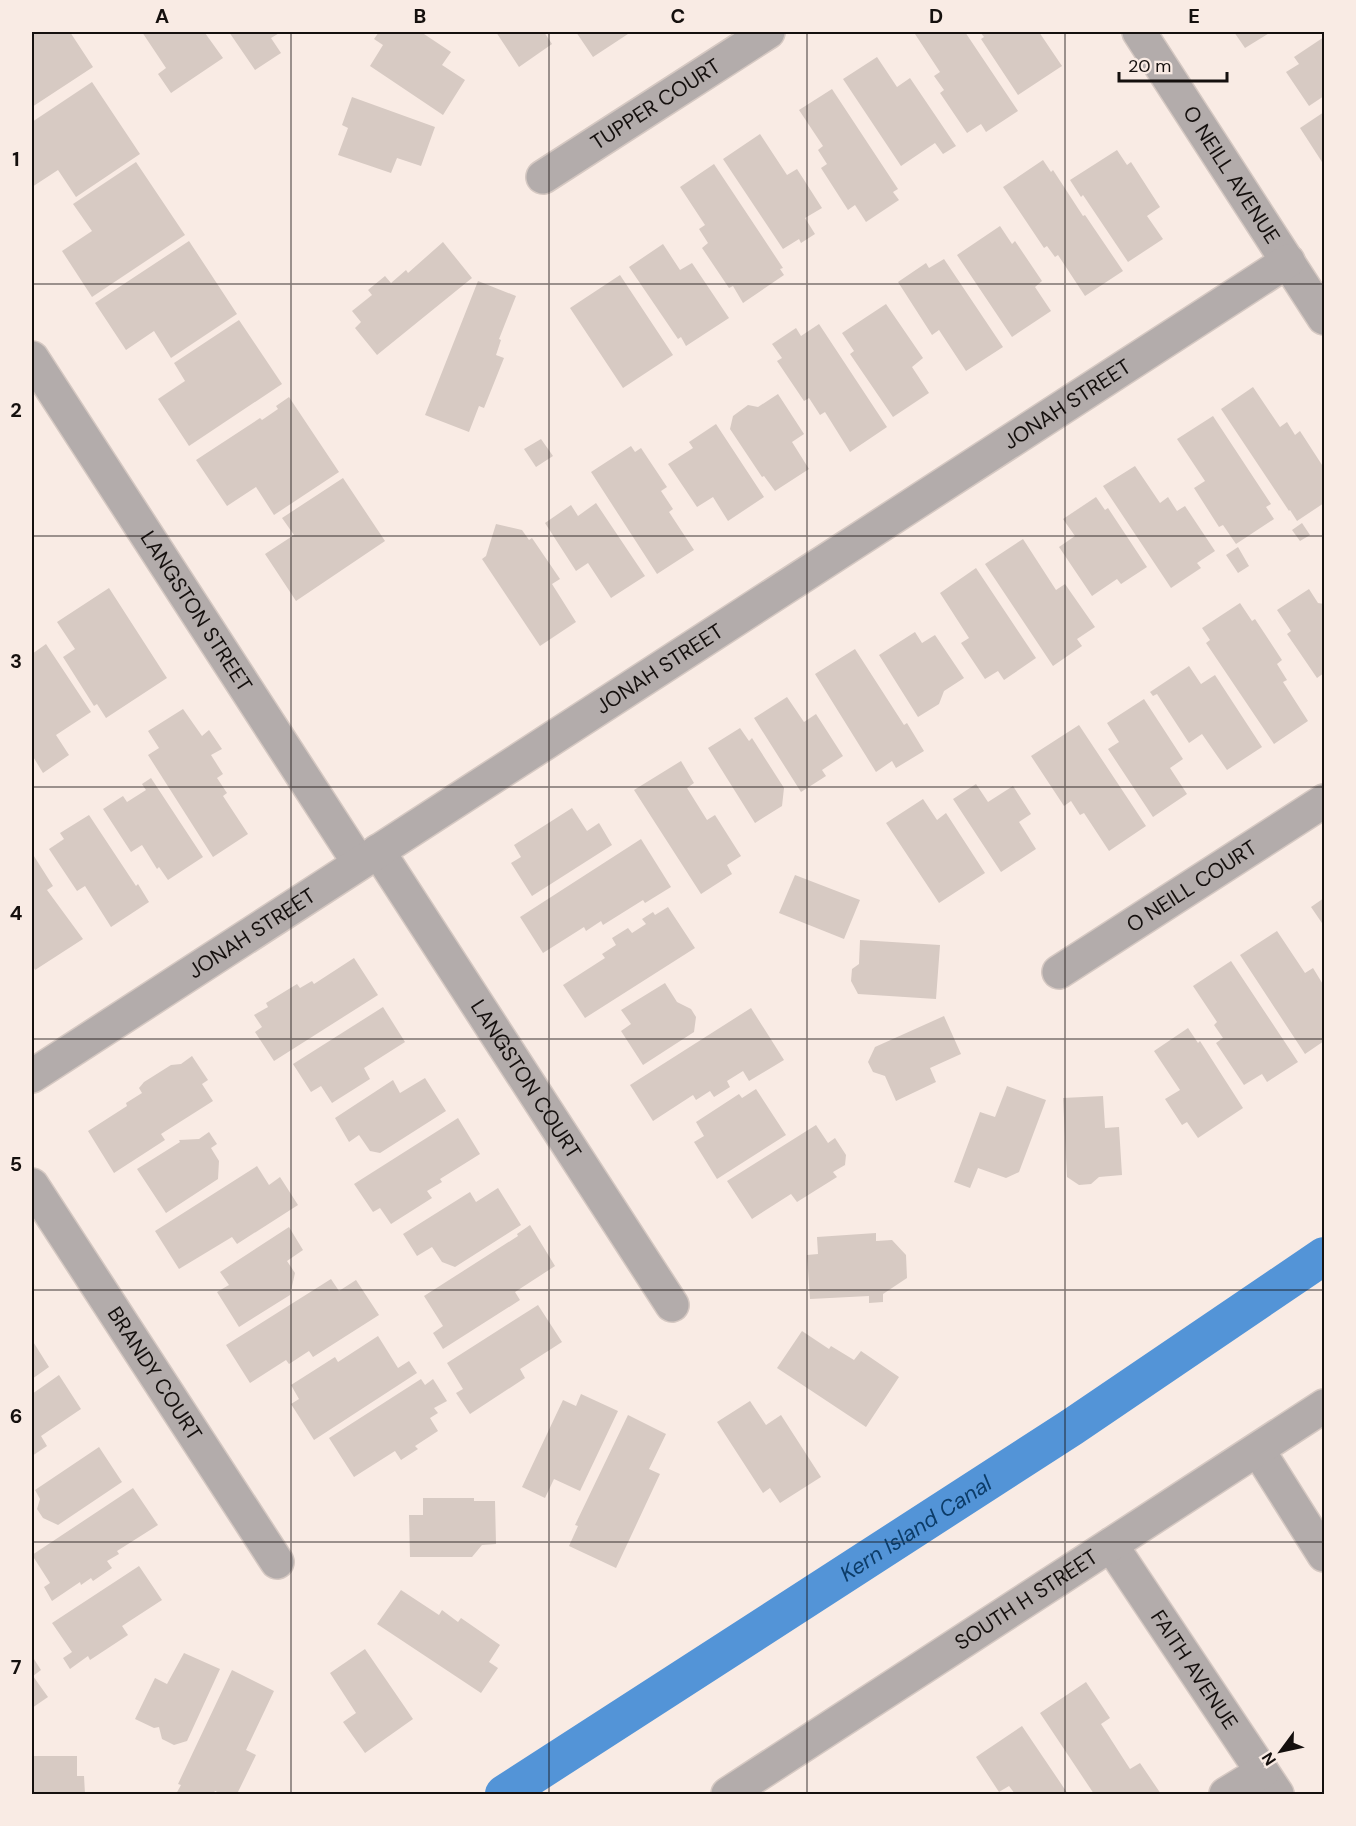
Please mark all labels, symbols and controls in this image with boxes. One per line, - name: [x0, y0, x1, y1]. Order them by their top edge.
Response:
- text: A: [155, 3, 169, 29]
- text: B: [414, 3, 426, 29]
- text: C: [671, 3, 685, 29]
- text: D: [929, 3, 943, 29]
- text: E: [1188, 3, 1200, 29]
- scale bar: [1119, 45, 1227, 83]
- street label: TUPPER COURT: [585, 52, 726, 157]
- text: 20 m: [1128, 54, 1171, 78]
- street label: O NEILL AVENUE: [1176, 100, 1286, 249]
- text: 1: [12, 146, 20, 172]
- street label: JONAH STREET: [998, 352, 1137, 456]
- text: 2: [10, 397, 22, 423]
- street label: LANGSTON STREET: [134, 526, 259, 697]
- street label: JONAH STREET: [590, 617, 729, 721]
- text: 3: [10, 648, 22, 674]
- street label: O NEILL COURT: [1121, 834, 1263, 939]
- street label: JONAH STREET: [183, 882, 321, 985]
- text: 4: [10, 900, 23, 926]
- street label: LANGSTON COURT: [464, 994, 588, 1164]
- text: 5: [10, 1151, 22, 1177]
- street label: BRANDY COURT: [101, 1301, 208, 1446]
- text: 6: [10, 1403, 22, 1429]
- water label: Kern Island Canal: [834, 1468, 998, 1588]
- street label: SOUTH H STREET: [949, 1543, 1103, 1657]
- street label: FAITH AVENUE: [1144, 1604, 1244, 1735]
- text: 7: [11, 1654, 22, 1680]
- north arrow: [1251, 1721, 1311, 1781]
- text: N: [1257, 1748, 1281, 1770]

